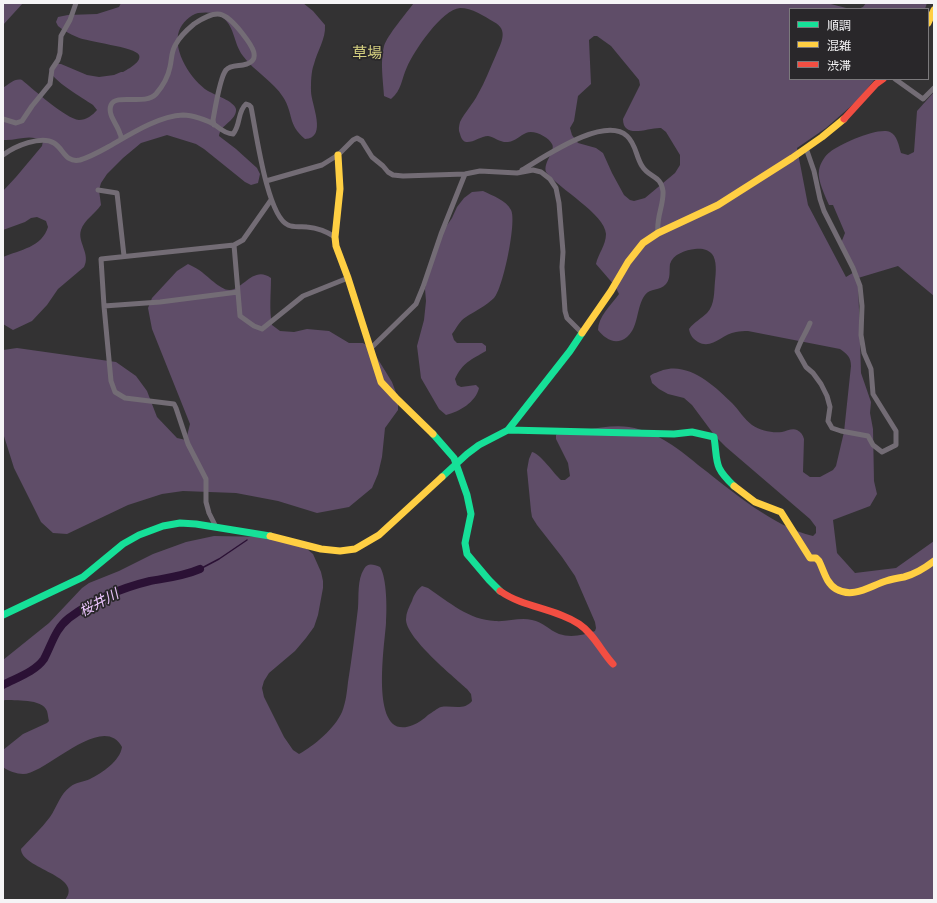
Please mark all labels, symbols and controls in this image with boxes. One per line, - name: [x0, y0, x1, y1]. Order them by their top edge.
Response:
- legend: [789, 8, 929, 80]
- text: 順調: [827, 19, 851, 33]
- text: 混雑: [827, 39, 851, 53]
- district label: 草場: [352, 44, 382, 62]
- text: 渋滞: [827, 59, 851, 73]
- water label: 桜井川: [77, 586, 121, 620]

